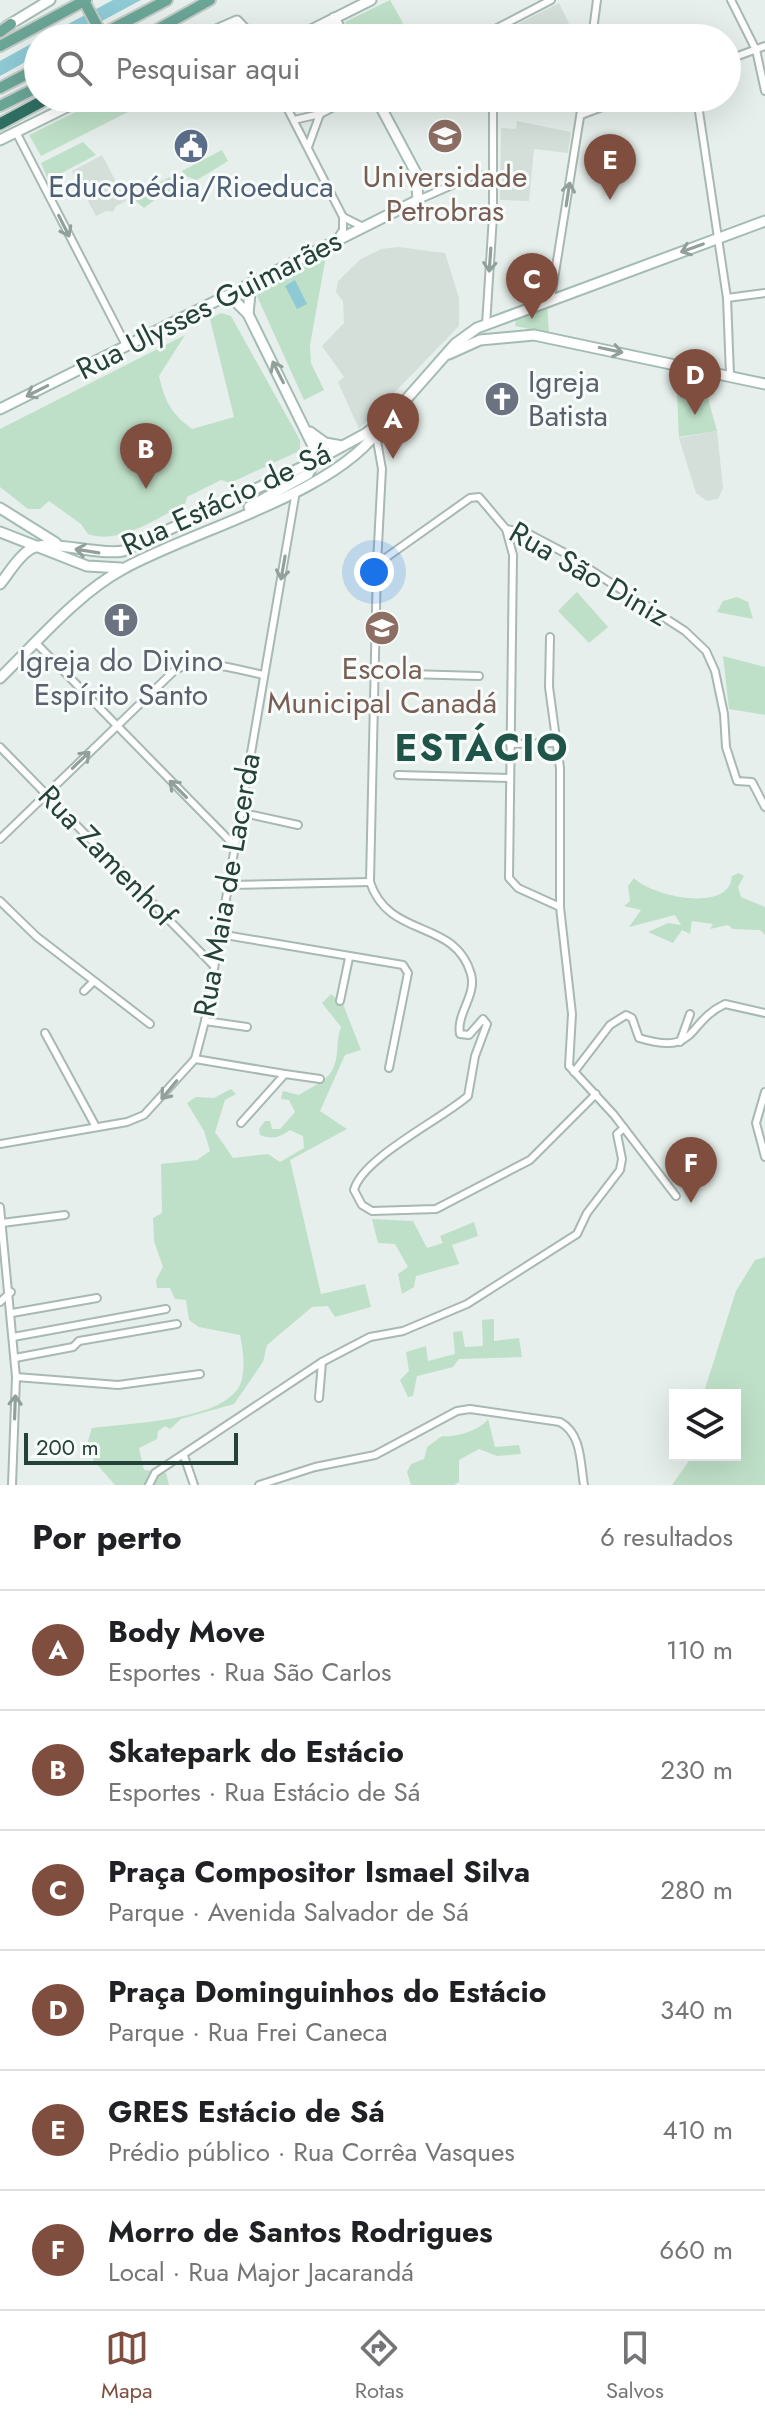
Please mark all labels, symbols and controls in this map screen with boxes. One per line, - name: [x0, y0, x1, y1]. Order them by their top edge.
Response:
- search box: [24, 24, 741, 112]
- icon: search: [52, 46, 96, 90]
- text: Pesquisar aqui: [116, 47, 301, 90]
- school or university icon: Universidade Petrobras: [426, 117, 464, 155]
- public building icon: Educopédia/Rioeduca: [172, 127, 210, 165]
- pin: E: [584, 134, 636, 200]
- place label: Universidade Petrobras: [363, 155, 527, 232]
- place label: Educopédia/Rioeduca: [48, 165, 334, 208]
- one-way arrow: [561, 182, 576, 207]
- one-way arrow: [57, 214, 73, 238]
- street label: Rua Ulysses Guimarães: [69, 219, 349, 390]
- one-way arrow: [679, 241, 704, 256]
- one-way arrow: [482, 246, 497, 273]
- pin: C: [506, 253, 558, 319]
- one-way arrow: [598, 343, 623, 358]
- pin: D: [669, 349, 721, 415]
- one-way arrow: [269, 360, 285, 384]
- place label: Igreja Batista: [528, 360, 608, 437]
- church icon: Igreja Batista: [483, 380, 521, 418]
- one-way arrow: [26, 384, 50, 399]
- pin: A: [367, 393, 419, 459]
- pin: B: [120, 423, 172, 489]
- street label: Rua Estácio de Sá: [114, 431, 337, 566]
- street label: Rua São Diniz: [501, 510, 677, 637]
- one-way arrow: [75, 543, 100, 558]
- your location: [354, 552, 394, 592]
- one-way arrow: [274, 554, 289, 580]
- church icon: Igreja do Divino Espírito Santo: [102, 601, 140, 639]
- school or university icon: Escola Municipal Canadá: [363, 609, 401, 647]
- place label: Igreja do Divino Espírito Santo: [19, 639, 223, 716]
- place label: Escola Municipal Canadá: [267, 647, 497, 724]
- district label: ESTÁCIO: [395, 720, 569, 775]
- street label: Rua Maia de Lacerda: [182, 750, 271, 1020]
- one-way arrow: [71, 751, 90, 770]
- street label: Rua Zamenhof: [29, 775, 187, 937]
- one-way arrow: [169, 780, 188, 799]
- one-way arrow: [160, 1080, 178, 1100]
- pin: F: [665, 1137, 717, 1203]
- map controls: [669, 1389, 741, 1461]
- button: layers: [669, 1389, 741, 1461]
- one-way arrow: [7, 1394, 22, 1421]
- scale bar: [24, 1429, 238, 1465]
- text: 200 m: [36, 1431, 99, 1463]
- text: Por perto: [32, 1513, 182, 1562]
- text: 6 resultados: [600, 1518, 733, 1556]
- text: Body Move: [108, 1610, 265, 1653]
- text: A: [48, 1631, 68, 1669]
- text: 110 m: [666, 1631, 733, 1669]
- text: Esportes · Rua São Carlos: [108, 1653, 391, 1691]
- text: Skatepark do Estácio: [108, 1730, 404, 1773]
- text: B: [49, 1751, 67, 1789]
- text: 230 m: [660, 1751, 733, 1789]
- text: Esportes · Rua Estácio de Sá: [108, 1773, 420, 1811]
- text: Praça Compositor Ismael Silva: [108, 1850, 530, 1893]
- text: C: [49, 1871, 67, 1909]
- text: 280 m: [660, 1871, 733, 1909]
- text: Parque · Avenida Salvador de Sá: [108, 1893, 469, 1931]
- text: Praça Dominguinhos do Estácio: [108, 1970, 547, 2013]
- text: D: [48, 1991, 68, 2029]
- text: 340 m: [660, 1991, 733, 2029]
- text: Parque · Rua Frei Caneca: [108, 2013, 388, 2051]
- text: GRES Estácio de Sá: [108, 2090, 385, 2133]
- text: E: [50, 2111, 66, 2149]
- text: 410 m: [662, 2111, 733, 2149]
- text: Prédio público · Rua Corrêa Vasques: [108, 2133, 515, 2171]
- text: Morro de Santos Rodrigues: [108, 2210, 493, 2253]
- text: F: [51, 2231, 65, 2269]
- text: 660 m: [659, 2231, 733, 2269]
- text: Local · Rua Major Jacarandá: [108, 2253, 414, 2291]
- tab: Mapa: [101, 2326, 153, 2406]
- tab: Rotas: [355, 2326, 404, 2406]
- tab: Salvos: [606, 2326, 664, 2406]

